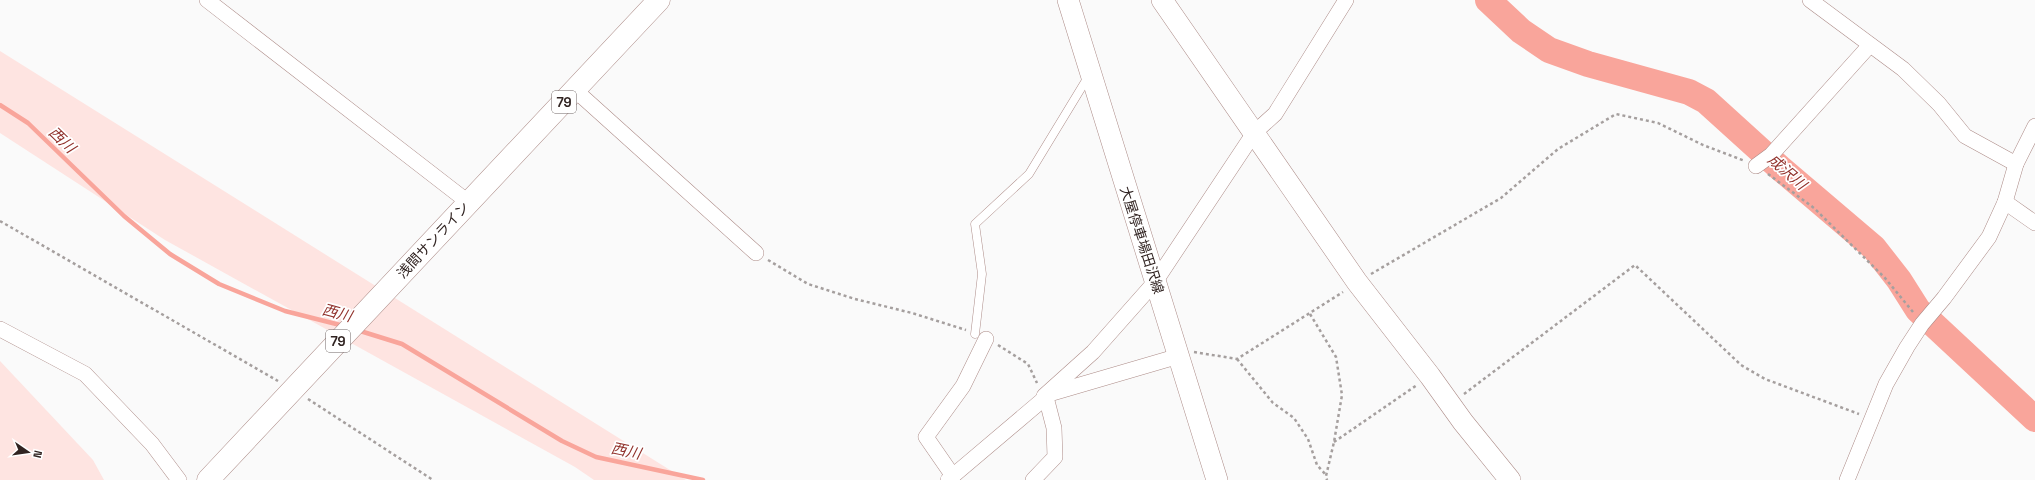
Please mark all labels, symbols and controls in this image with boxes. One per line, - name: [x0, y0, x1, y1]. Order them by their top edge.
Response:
- road number: 79: [552, 91, 576, 113]
- water label: 西川: [45, 122, 81, 158]
- water label: 成沢川: [1764, 150, 1812, 195]
- street label: 大屋停車場田沢線: [1116, 184, 1168, 296]
- street label: 浅間サンライン: [393, 198, 473, 282]
- water label: 西川: [320, 299, 356, 326]
- road number: 79: [326, 330, 350, 352]
- north arrow: [8, 432, 48, 472]
- water label: 西川: [609, 438, 645, 463]
- text: N: [30, 449, 45, 459]

